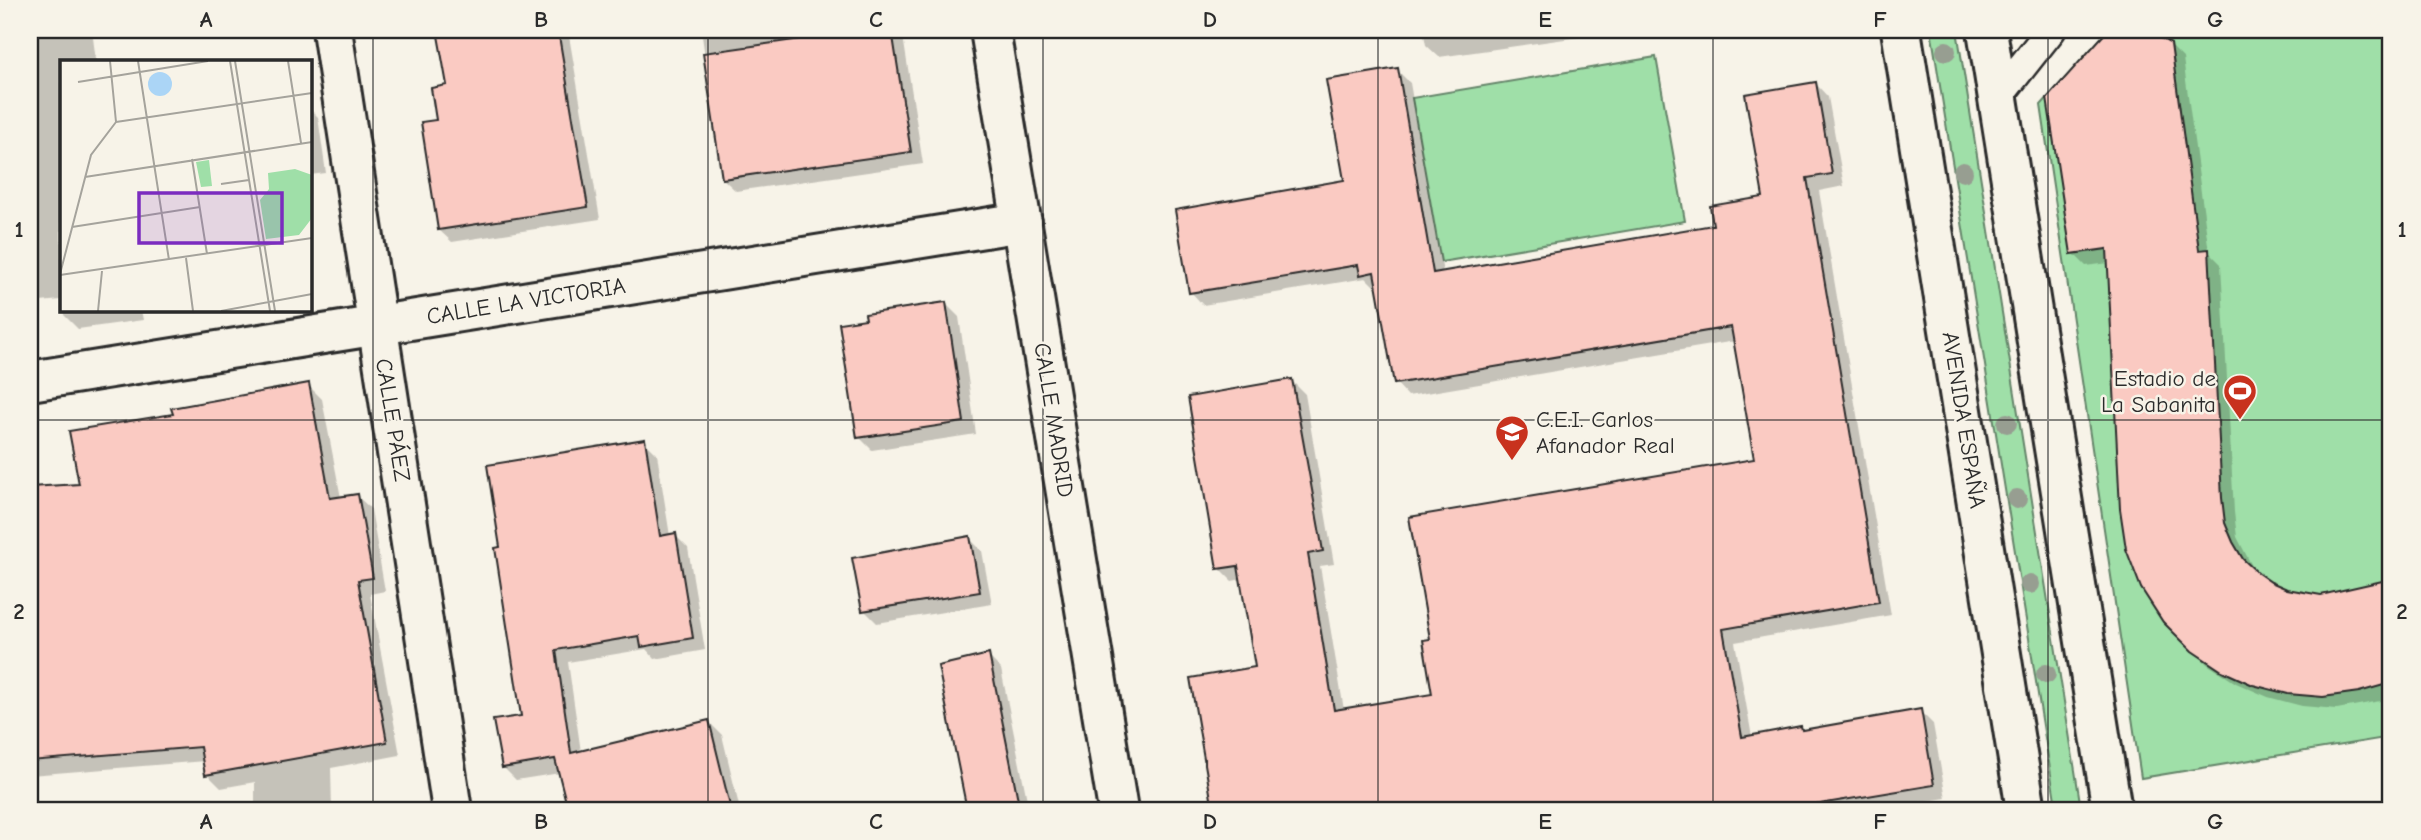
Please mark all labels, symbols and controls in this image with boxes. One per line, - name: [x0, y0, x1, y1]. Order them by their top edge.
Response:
- text: A: [200, 6, 213, 33]
- text: B: [534, 6, 548, 33]
- text: C: [869, 6, 883, 33]
- text: D: [1203, 6, 1217, 33]
- text: E: [1538, 6, 1552, 33]
- text: F: [1873, 6, 1887, 33]
- text: G: [2207, 6, 2223, 33]
- inset map: [60, 60, 312, 312]
- text: 1: [14, 216, 24, 243]
- text: 1: [2397, 216, 2407, 243]
- street label: CALLE LA VICTORIA: [425, 272, 627, 330]
- street label: AVENIDA ESPAÑA: [1937, 330, 1991, 510]
- street label: CALLE MADRID: [1028, 341, 1080, 499]
- street label: CALLE PÁEZ: [370, 356, 416, 484]
- place label: Estadio de La Sabanita: [2101, 365, 2216, 418]
- sports icon: Estadio de La Sabanita: [2221, 372, 2259, 421]
- place label: C.E.I. Carlos Afanador Real: [1536, 406, 1675, 459]
- school or university icon: C.E.I. Carlos Afanador Real: [1493, 413, 1531, 462]
- text: 2: [13, 598, 25, 625]
- text: 2: [2396, 598, 2408, 625]
- text: A: [200, 808, 213, 835]
- text: B: [534, 808, 548, 835]
- text: C: [869, 808, 883, 835]
- text: D: [1203, 808, 1217, 835]
- text: E: [1538, 808, 1552, 835]
- text: F: [1873, 808, 1887, 835]
- text: G: [2207, 808, 2223, 835]

